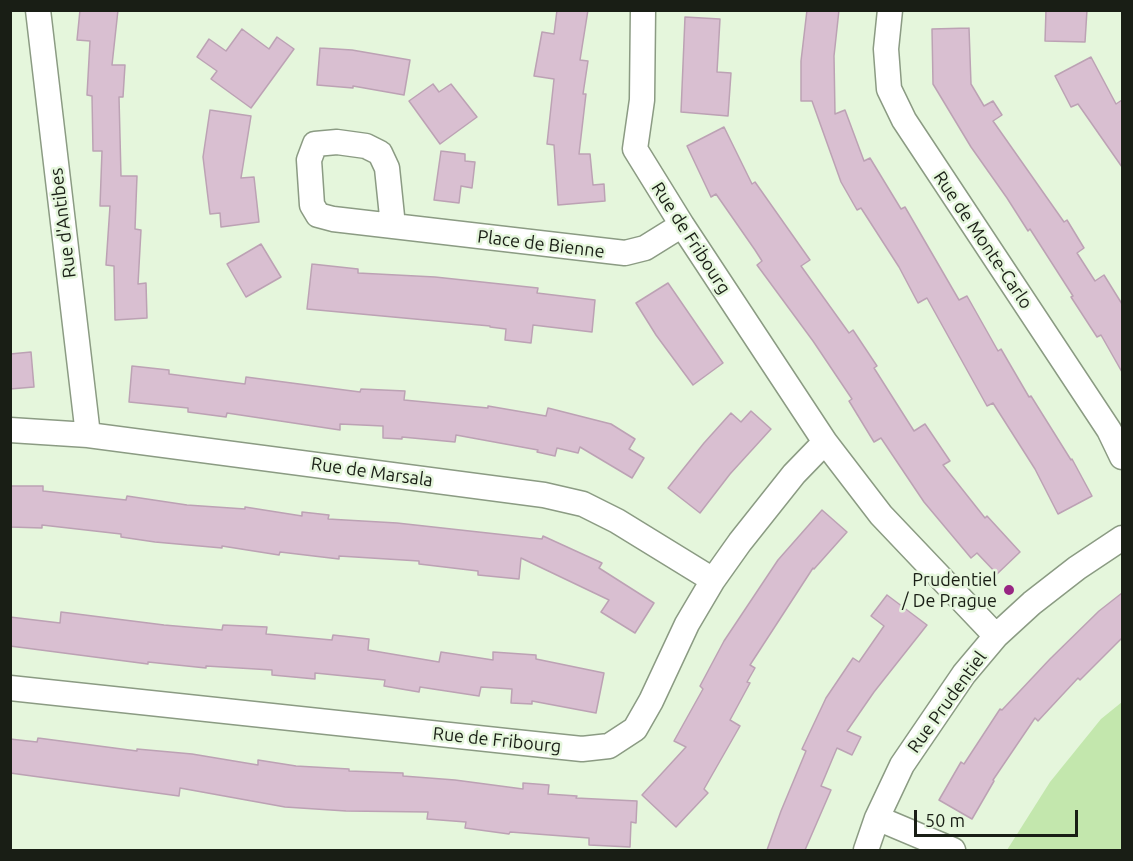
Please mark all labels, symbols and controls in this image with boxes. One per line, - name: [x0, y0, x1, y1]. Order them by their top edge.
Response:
- street label: Rue d'Antibes: [46, 167, 80, 279]
- street label: Rue de Monte-Carlo: [929, 167, 1037, 313]
- street label: Rue de Fribourg: [647, 178, 735, 298]
- street label: Place de Bienne: [476, 225, 606, 263]
- street label: Rue de Marsala: [310, 453, 434, 491]
- place label: Prudentiel / De Prague: [902, 569, 997, 612]
- marker: Prudentiel / De Prague: [1002, 583, 1016, 597]
- street label: Rue Prudentiel: [903, 647, 991, 757]
- street label: Rue de Fribourg: [432, 723, 562, 757]
- scale bar: [917, 798, 1080, 836]
- text: 50 m: [925, 810, 965, 830]

